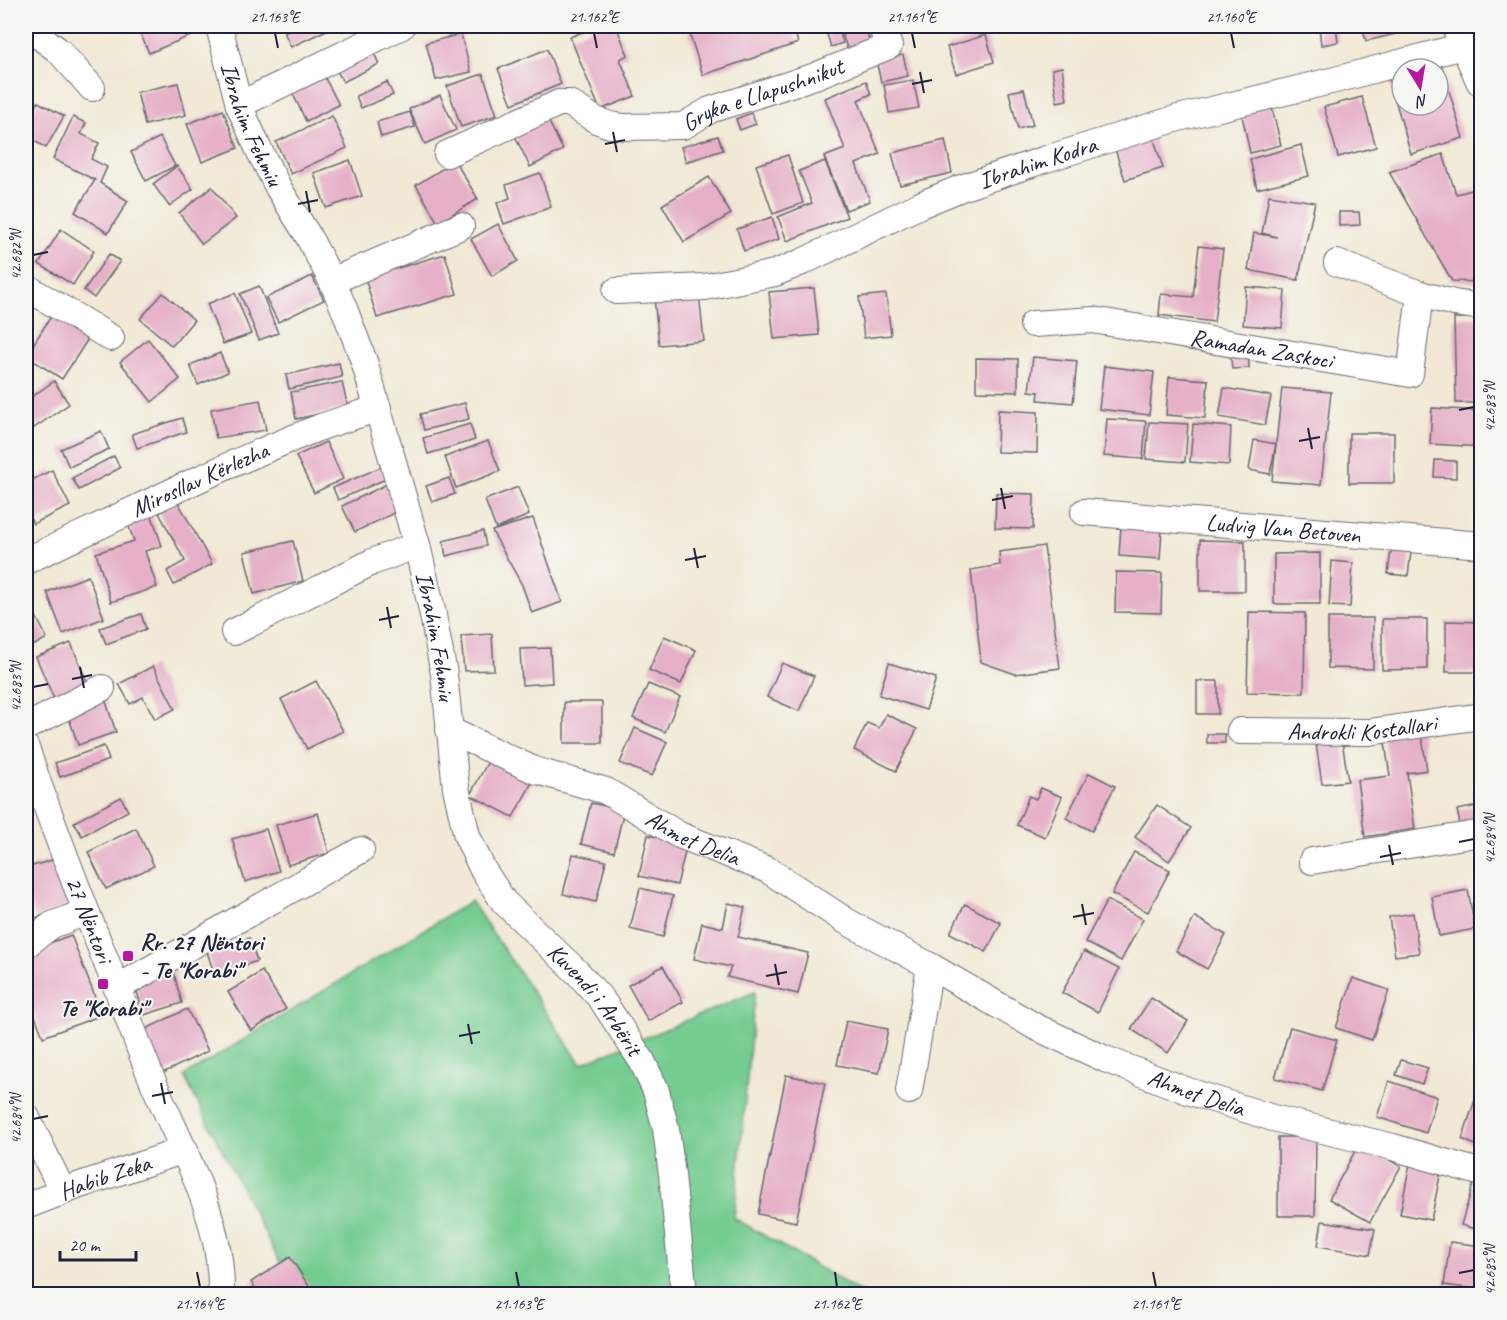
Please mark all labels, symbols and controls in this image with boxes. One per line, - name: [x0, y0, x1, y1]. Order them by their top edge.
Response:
- text: 21.163°E: [251, 8, 302, 27]
- text: 21.162°E: [570, 8, 621, 27]
- text: 21.161°E: [888, 8, 939, 27]
- text: 21.160°E: [1207, 8, 1258, 27]
- street label: Gryka e Llapushnikut: [676, 50, 850, 138]
- north arrow: [1390, 57, 1450, 117]
- street label: Ibrahim Fehmiu: [214, 60, 291, 193]
- text: N: [1413, 90, 1429, 112]
- street label: Ibrahim Kodra: [975, 129, 1102, 196]
- text: 42.682°N: [7, 227, 26, 280]
- street label: Ramadan Zaskoci: [1188, 322, 1338, 376]
- text: 42.683°N: [1481, 379, 1500, 432]
- street label: Mirosllav Kërlezha: [126, 435, 274, 524]
- street label: Ludvig Van Betoven: [1205, 507, 1363, 550]
- street label: Ibrahim Fehmiu: [409, 569, 462, 705]
- text: 42.683°N: [7, 659, 26, 712]
- street label: Androkli Kostallari: [1287, 707, 1442, 747]
- street label: Ahmet Delia: [640, 803, 745, 873]
- text: 42.684°N: [1481, 811, 1500, 864]
- street label: 27 Nëntori: [59, 872, 121, 969]
- place label: Rr. 27 Nëntori - Te "Korabi": [140, 927, 266, 985]
- street label: Kuvendi i Arbërit: [541, 937, 650, 1063]
- marker: Rr. 27 Nëntori - Te "Korabi": [121, 949, 135, 963]
- marker: Te "Korabi": [96, 977, 110, 991]
- place label: Te "Korabi": [59, 993, 152, 1023]
- street label: Ahmet Delia: [1144, 1062, 1250, 1123]
- text: 42.684°N: [7, 1091, 26, 1144]
- street label: Habib Zeka: [55, 1147, 156, 1207]
- scale bar: [60, 1224, 136, 1262]
- text: 20 m: [69, 1234, 102, 1256]
- text: 42.685°N: [1481, 1242, 1500, 1295]
- text: 21.164°E: [176, 1295, 227, 1314]
- text: 21.163°E: [495, 1295, 546, 1314]
- text: 21.162°E: [813, 1295, 864, 1314]
- text: 21.161°E: [1132, 1295, 1183, 1314]

